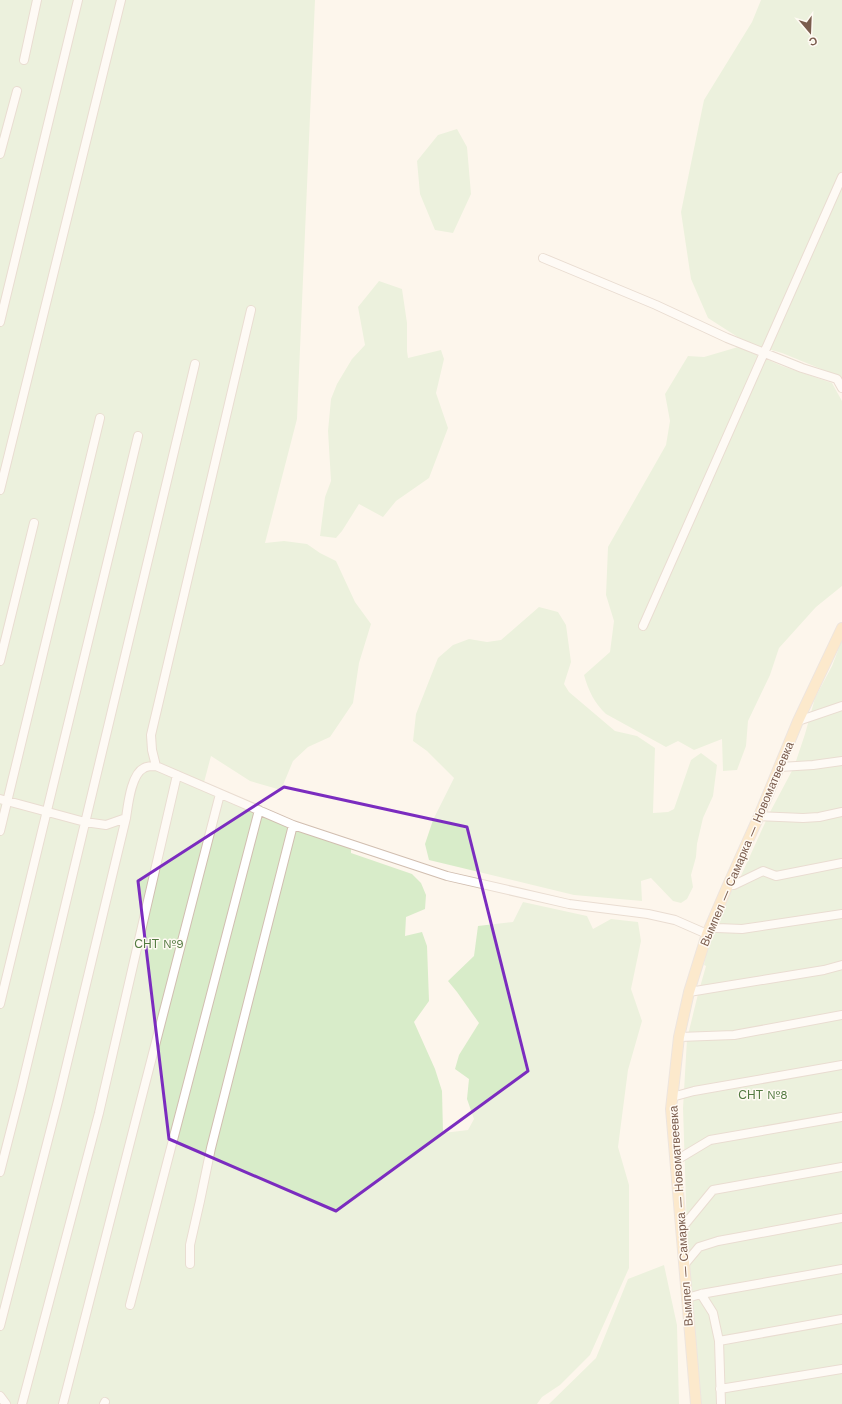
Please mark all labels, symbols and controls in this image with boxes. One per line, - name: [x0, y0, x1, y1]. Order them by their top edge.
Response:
- north arrow: [790, 12, 830, 52]
- text: С: [807, 34, 819, 48]
- street label: Вымпел — Самарка — Новоматвеевка: [697, 739, 797, 949]
- park label: СНТ №9: [134, 937, 184, 951]
- park label: СНТ №8: [738, 1088, 788, 1102]
- street label: Вымпел — Самарка — Новоматвеевка: [666, 1105, 696, 1327]

